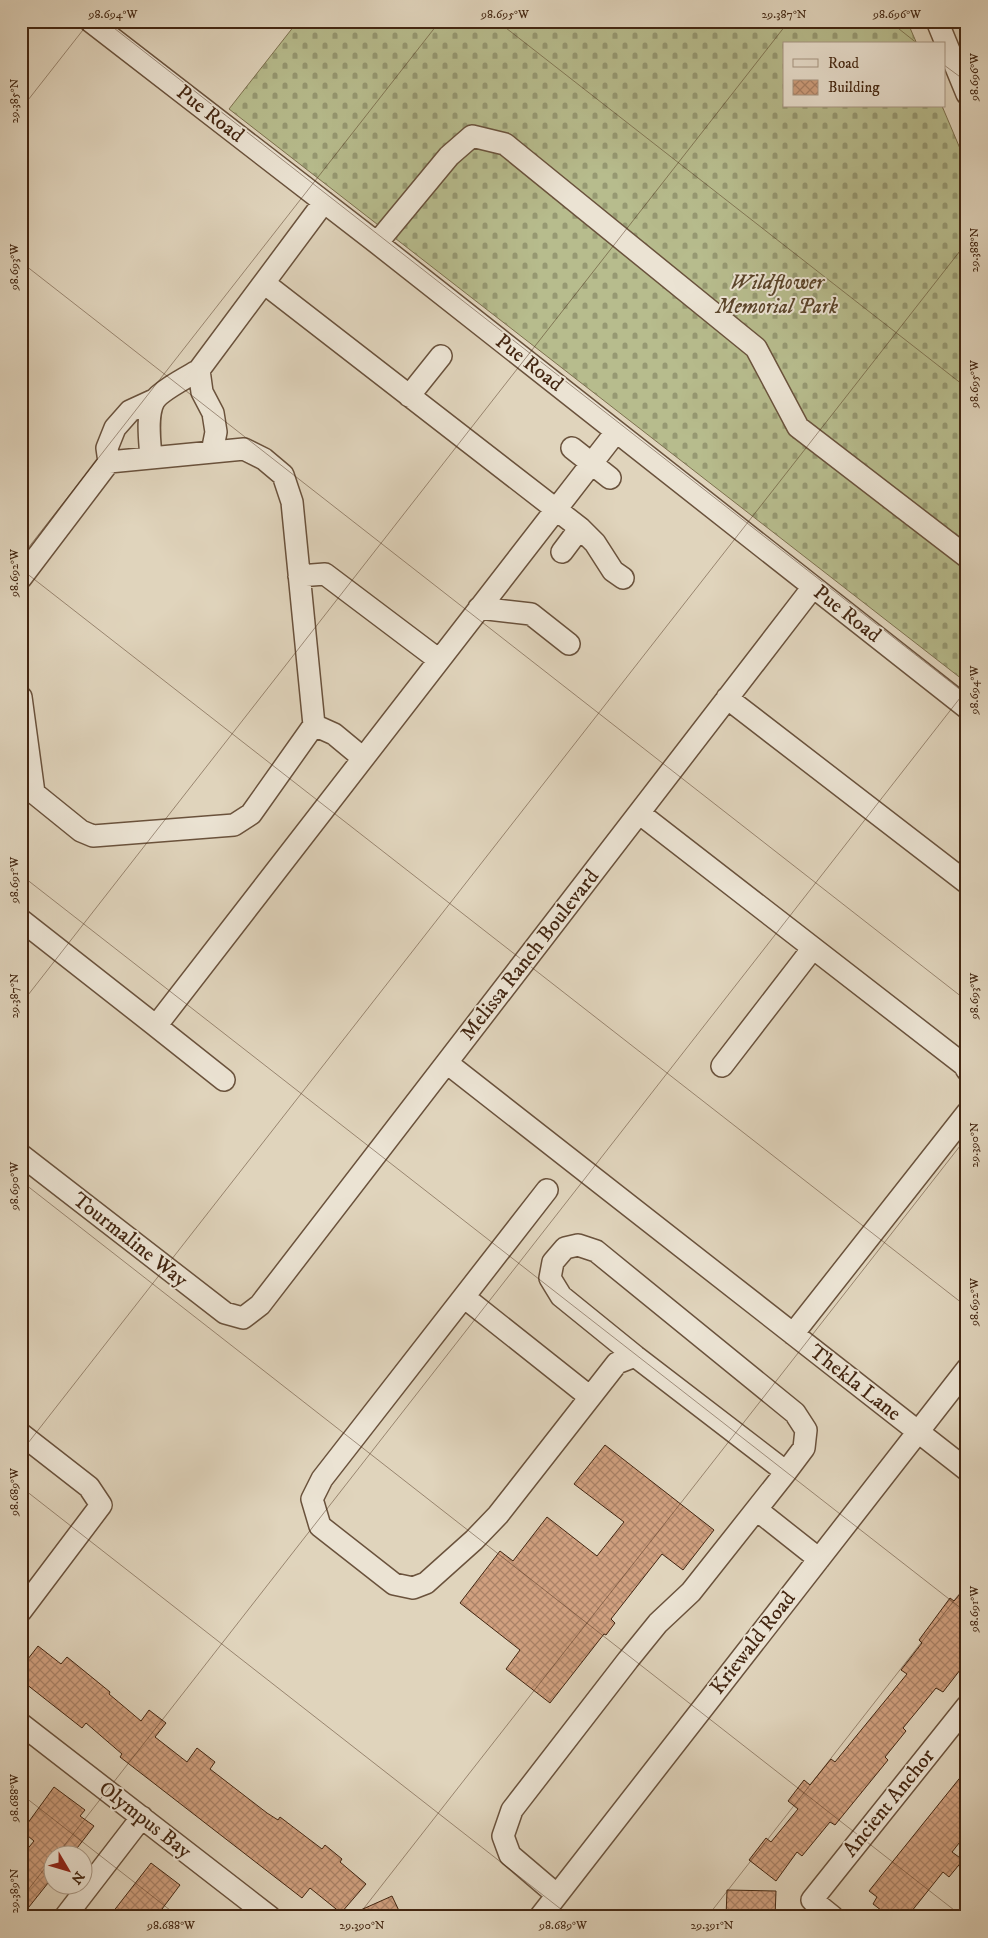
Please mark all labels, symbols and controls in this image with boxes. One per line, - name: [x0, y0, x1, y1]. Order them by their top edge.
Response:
- text: 98.694°W: [88, 7, 138, 22]
- text: 98.695°W: [480, 7, 530, 22]
- text: 29.387°N: [761, 7, 807, 22]
- text: 98.696°W: [872, 7, 922, 22]
- legend: [783, 42, 946, 108]
- text: 98.696°W: [967, 52, 982, 102]
- text: Road: [828, 54, 860, 73]
- text: 29.385°N: [7, 78, 22, 123]
- text: Building: [828, 78, 880, 97]
- street label: Pue Road: [171, 79, 250, 149]
- text: 29.388°N: [967, 227, 982, 272]
- text: 98.693°W: [7, 243, 22, 291]
- park label: Wildflower Memorial Park: [714, 270, 838, 320]
- street label: Pue Road: [490, 328, 569, 398]
- text: 98.695°W: [967, 359, 982, 409]
- text: 98.692°W: [7, 548, 22, 598]
- street label: Pue Road: [808, 579, 887, 649]
- text: 98.694°W: [967, 665, 982, 715]
- text: 98.691°W: [7, 856, 22, 904]
- street label: Melissa Ranch Boulevard: [455, 864, 605, 1046]
- text: 98.693°W: [967, 972, 982, 1020]
- text: 29.387°N: [7, 973, 22, 1019]
- text: 29.390°N: [967, 1122, 982, 1168]
- text: 98.690°W: [7, 1161, 22, 1211]
- street label: Tourmaline Way: [67, 1187, 194, 1294]
- text: 98.692°W: [967, 1277, 982, 1327]
- street label: Thekla Lane: [804, 1339, 906, 1427]
- text: 98.689°W: [7, 1467, 22, 1517]
- text: 98.691°W: [967, 1585, 982, 1633]
- street label: Kriewald Road: [705, 1586, 802, 1700]
- street label: Ancient Anchor: [837, 1743, 941, 1862]
- text: 98.688°W: [7, 1773, 22, 1823]
- street label: Olympus Bay: [93, 1776, 197, 1865]
- north arrow: [42, 1846, 92, 1896]
- text: N: [67, 1867, 88, 1888]
- text: 29.389°N: [7, 1868, 22, 1913]
- text: 98.688°W: [146, 1918, 196, 1933]
- text: 29.390°N: [339, 1918, 385, 1933]
- text: 98.689°W: [538, 1918, 588, 1933]
- text: 29.391°N: [690, 1918, 734, 1933]

